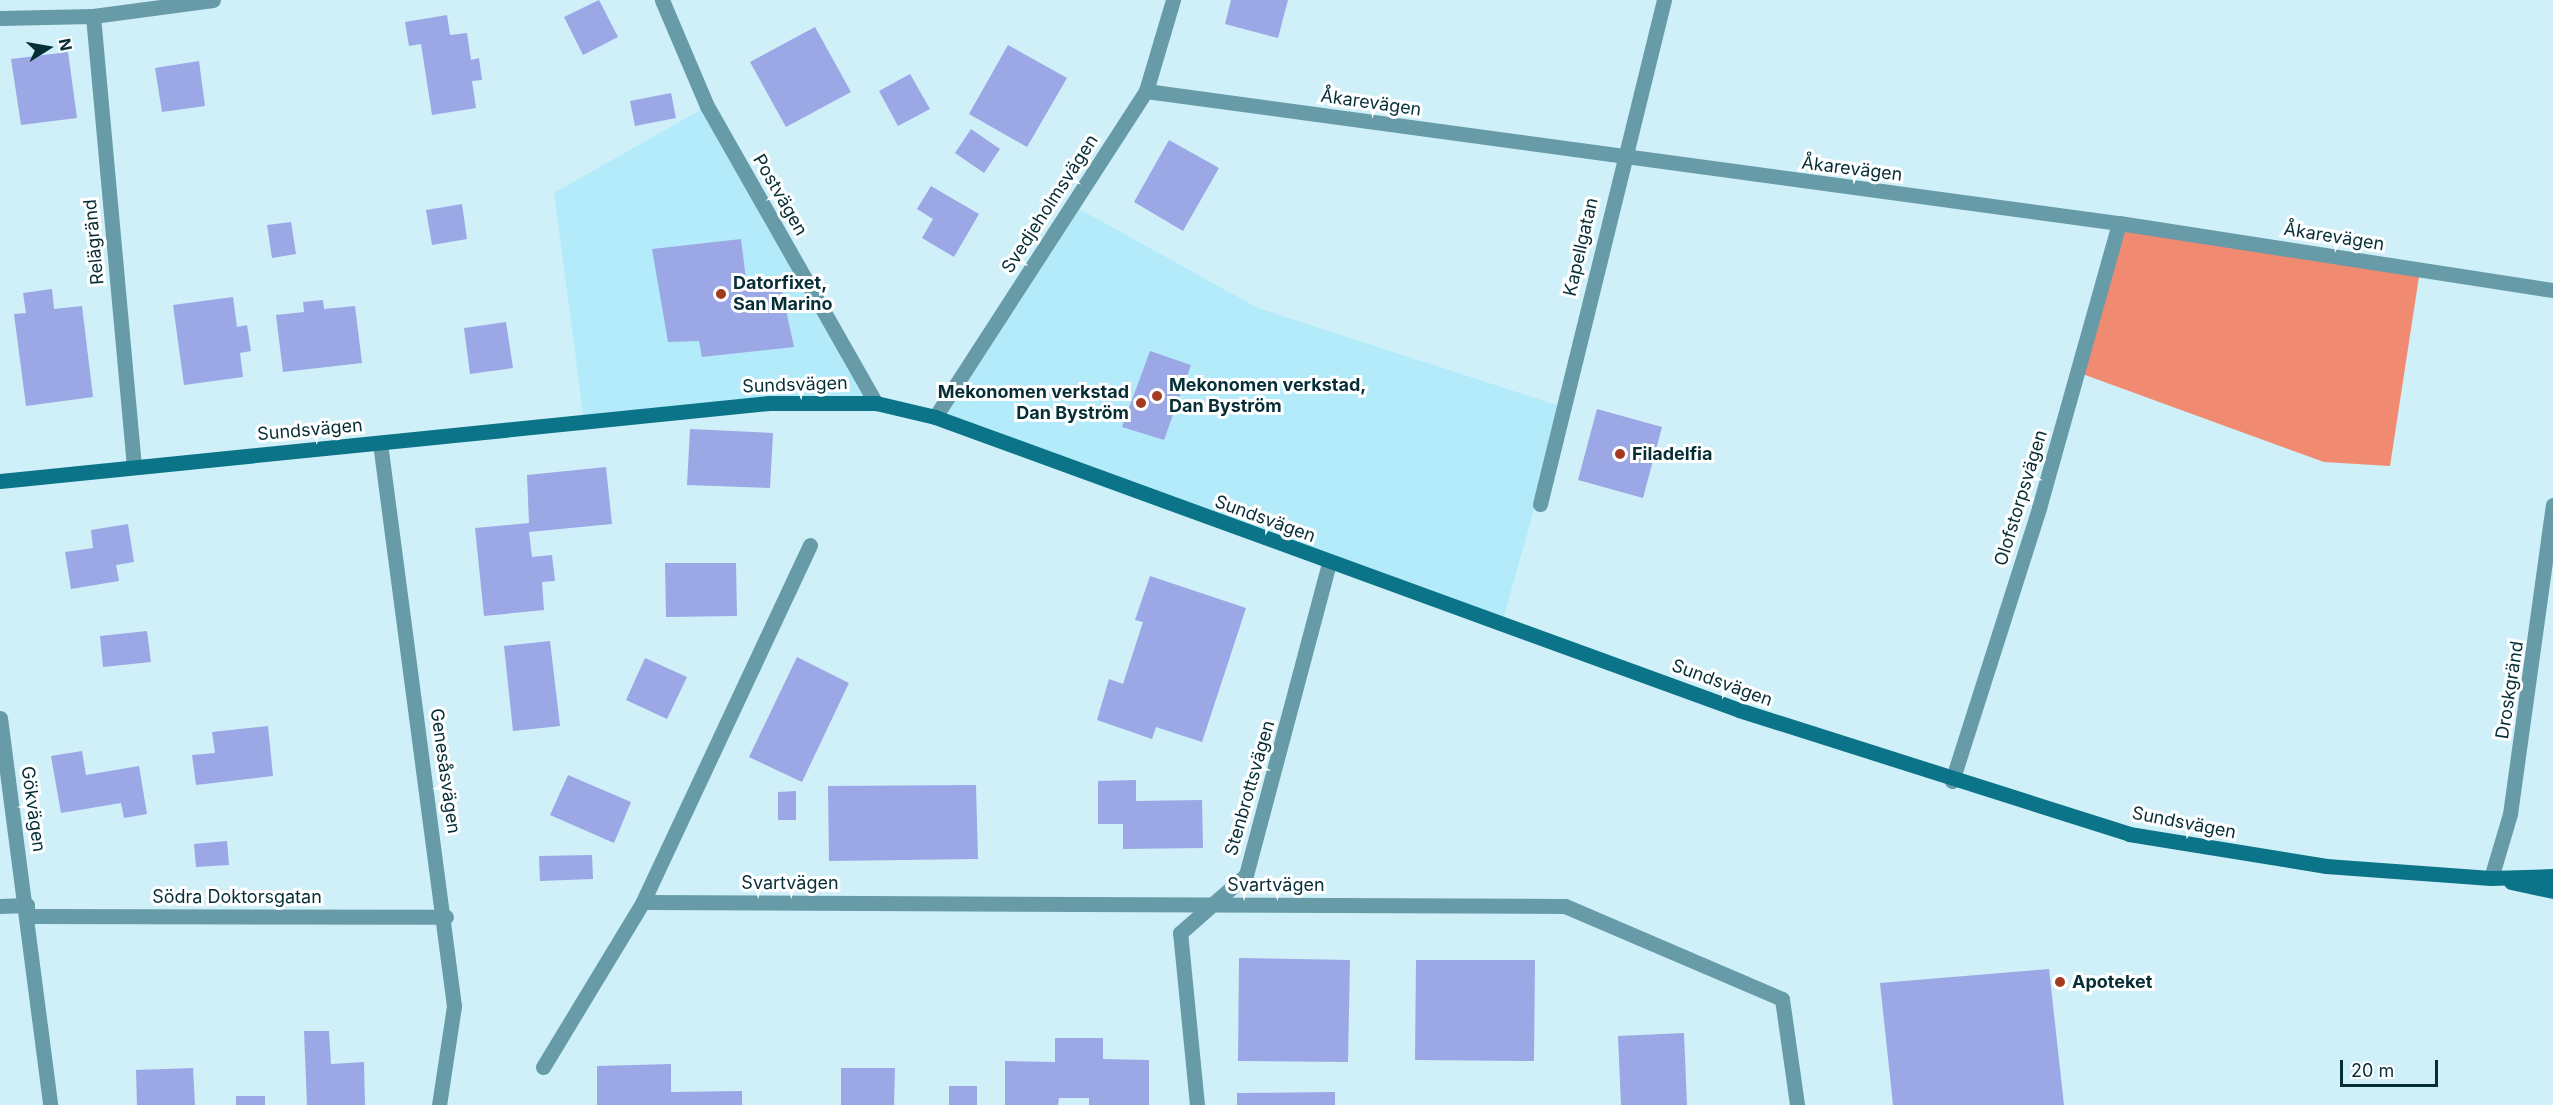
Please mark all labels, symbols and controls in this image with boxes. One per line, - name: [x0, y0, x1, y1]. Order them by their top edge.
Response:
- north arrow: [18, 18, 78, 78]
- text: N: [55, 37, 77, 52]
- street label: Åkarevägen: [1319, 85, 1423, 121]
- street label: Svedjeholmsvägen: [997, 131, 1103, 277]
- street label: Postvägen: [748, 151, 812, 239]
- street label: Åkarevägen: [1800, 152, 1904, 186]
- street label: Kapellgatan: [1559, 196, 1603, 298]
- street label: Relägränd: [79, 198, 109, 286]
- street label: Åkarevägen: [2282, 218, 2386, 256]
- place label: Datorfixet, San Marino: [733, 273, 833, 316]
- marker: Datorfixet, San Marino: [714, 287, 728, 301]
- street label: Sundsvägen: [742, 372, 848, 398]
- place label: Mekonomen verkstad, Dan Byström: [1169, 375, 1366, 418]
- place label: Mekonomen verkstad Dan Byström: [938, 382, 1129, 424]
- marker: Mekonomen verkstad, Dan Byström: [1150, 389, 1164, 403]
- marker: Mekonomen verkstad Dan Byström: [1134, 396, 1148, 410]
- street label: Sundsvägen: [256, 415, 364, 445]
- street label: Olofstorpsvägen: [1990, 427, 2052, 569]
- place label: Filadelfia: [1632, 443, 1712, 465]
- marker: Filadelfia: [1613, 447, 1627, 461]
- street label: Sundsvägen: [1212, 491, 1318, 547]
- street label: Droskgränd: [2492, 640, 2528, 740]
- street label: Sundsvägen: [1669, 655, 1775, 711]
- street label: Genesåsvägen: [426, 707, 464, 835]
- street label: Stenbrottsvägen: [1220, 718, 1280, 858]
- street label: Gökvägen: [16, 765, 50, 853]
- street label: Sundsvägen: [2130, 802, 2238, 844]
- street label: Svartvägen: [741, 872, 839, 894]
- street label: Svartvägen: [1227, 874, 1325, 896]
- street label: Södra Doktorsgatan: [152, 886, 322, 908]
- place label: Apoteket: [2072, 971, 2152, 993]
- marker: Apoteket: [2053, 975, 2067, 989]
- scale bar: [2343, 1048, 2440, 1086]
- text: 20 m: [2351, 1060, 2394, 1081]

